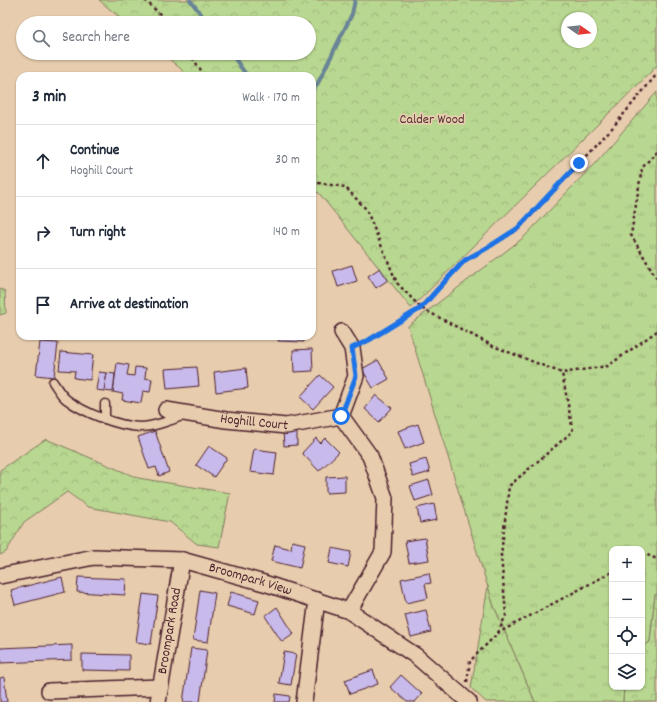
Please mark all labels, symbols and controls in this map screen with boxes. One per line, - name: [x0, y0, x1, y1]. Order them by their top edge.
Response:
- north arrow: [561, 12, 597, 48]
- search box: [16, 16, 316, 60]
- icon: search: [30, 27, 52, 49]
- text: Search here: [62, 27, 130, 49]
- text: 3 min: [32, 86, 66, 110]
- text: Walk · 170 m: [242, 89, 300, 108]
- park label: Calder Wood: [399, 110, 465, 130]
- text: Continue: [70, 140, 119, 162]
- icon: ahead: [32, 150, 54, 172]
- text: 30 m: [275, 151, 300, 170]
- route end: [570, 154, 588, 172]
- text: Hoghill Court: [70, 162, 133, 181]
- icon: right: [32, 222, 54, 244]
- text: Turn right: [70, 222, 126, 244]
- text: 140 m: [273, 223, 300, 242]
- icon: arrive: [32, 294, 54, 316]
- text: Arrive at destination: [70, 294, 188, 316]
- route start: [332, 407, 350, 425]
- street label: Hoghill Court: [219, 409, 289, 436]
- map controls: [609, 546, 645, 690]
- button: +: [609, 546, 645, 582]
- street label: Broompark View: [206, 558, 294, 601]
- button: −: [609, 582, 645, 618]
- street label: Broompark Road: [153, 586, 187, 676]
- button: locate: [609, 618, 645, 654]
- button: layers: [609, 654, 645, 690]

